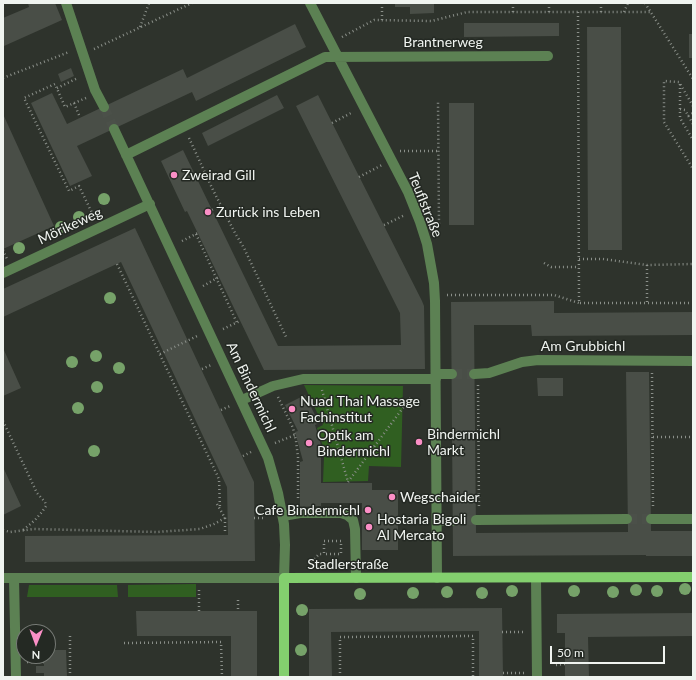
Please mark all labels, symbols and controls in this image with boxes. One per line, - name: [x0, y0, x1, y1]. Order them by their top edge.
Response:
- street label: Brantnerweg: [403, 34, 483, 50]
- place label: Zweirad Gill: [182, 167, 255, 183]
- marker: Zweirad Gill: [169, 170, 179, 180]
- street label: Teuflstraße: [404, 170, 446, 240]
- street label: Mörikeweg: [35, 204, 105, 248]
- place label: Zurück ins Leben: [216, 204, 320, 220]
- marker: Zurück ins Leben: [203, 207, 213, 217]
- street label: Am Grubbichl: [541, 338, 625, 354]
- street label: Am Bindermichl: [223, 339, 279, 435]
- place label: Nuad Thai Massage Fachinstitut: [300, 393, 420, 426]
- marker: Nuad Thai Massage Fachinstitut: [287, 404, 297, 414]
- place label: Bindermichl Markt: [427, 426, 500, 458]
- place label: Optik am Bindermichl: [317, 427, 390, 460]
- marker: Bindermichl Markt: [414, 437, 424, 447]
- marker: Optik am Bindermichl: [304, 438, 314, 448]
- place label: Wegschaider: [400, 489, 480, 505]
- marker: Wegschaider: [387, 492, 397, 502]
- place label: Cafe Bindermichl: [255, 502, 360, 518]
- marker: Cafe Bindermichl: [363, 505, 373, 515]
- place label: Hostaria Bigoli Al Mercato: [377, 511, 466, 544]
- marker: Hostaria Bigoli Al Mercato: [364, 522, 374, 532]
- street label: Stadlerstraße: [307, 556, 389, 572]
- north arrow: [16, 624, 56, 664]
- scale bar: [552, 638, 667, 664]
- text: 50 m: [557, 645, 584, 660]
- text: N: [31, 649, 40, 662]

